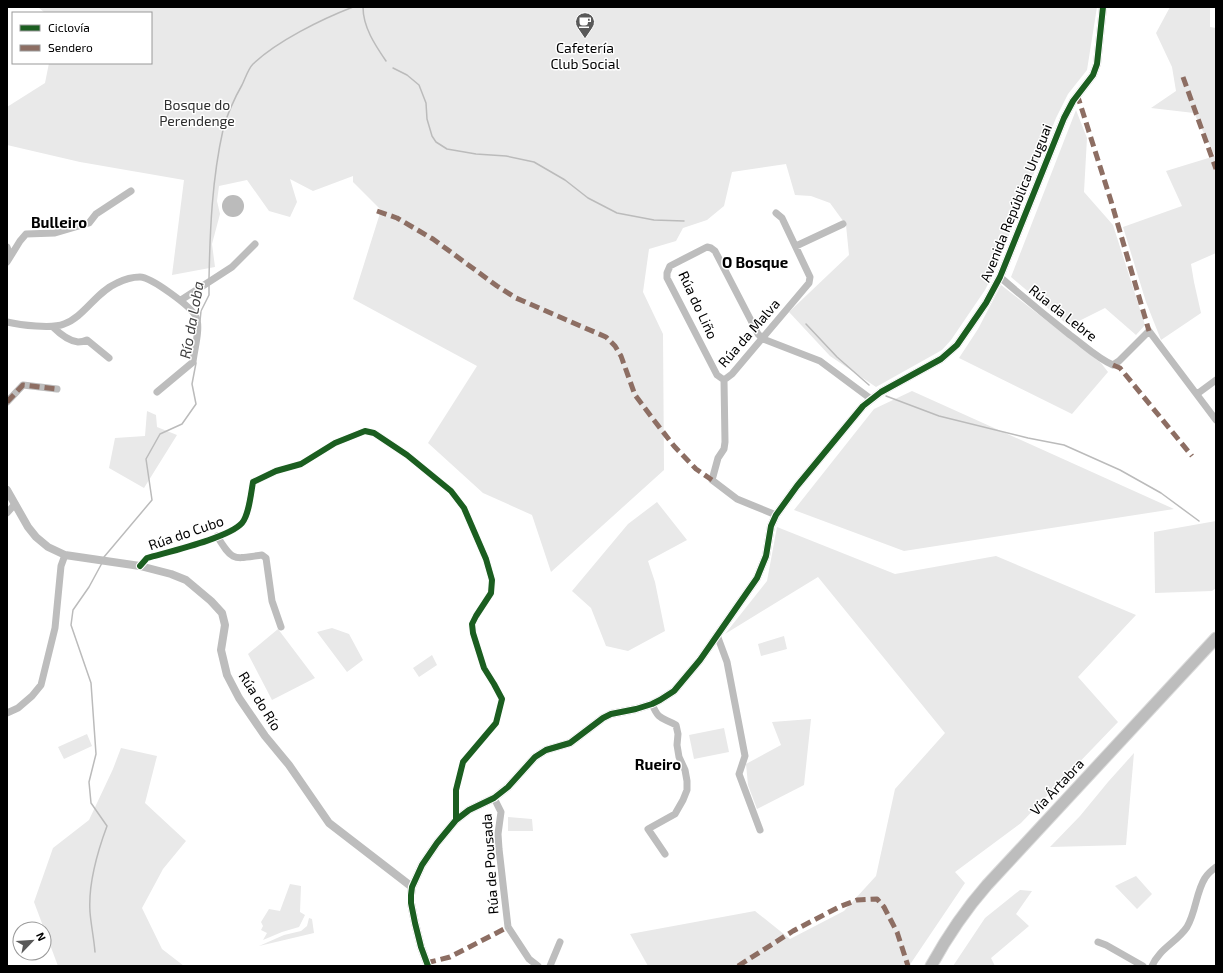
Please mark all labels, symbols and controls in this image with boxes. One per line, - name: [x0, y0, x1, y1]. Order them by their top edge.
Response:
- cafe icon: Cafetería Club Social: [574, 11, 596, 39]
- legend: [12, 12, 152, 64]
- text: Ciclovía: [48, 20, 90, 34]
- place label: Cafetería Club Social: [550, 39, 620, 72]
- text: Sendero: [48, 40, 93, 54]
- park label: Bosque do Perendenge: [159, 96, 235, 129]
- street label: Avenida República Uruguai: [976, 121, 1055, 284]
- district label: Bulleiro: [31, 213, 87, 231]
- district label: O Bosque: [722, 253, 788, 271]
- street label: Rúa do Liño: [675, 268, 722, 342]
- water label: Río da Loba: [175, 280, 207, 360]
- street label: Rúa da Lebre: [1026, 281, 1101, 345]
- street label: Rúa da Malva: [714, 295, 783, 370]
- street label: Rúa do Cubo: [146, 512, 226, 553]
- street label: Rúa do Río: [236, 668, 285, 734]
- district label: Rueiro: [635, 755, 681, 773]
- street label: Vía Ártabra: [1026, 755, 1087, 818]
- street label: Rúa de Pousada: [478, 813, 501, 915]
- north arrow: [12, 921, 52, 961]
- text: N: [34, 930, 49, 943]

